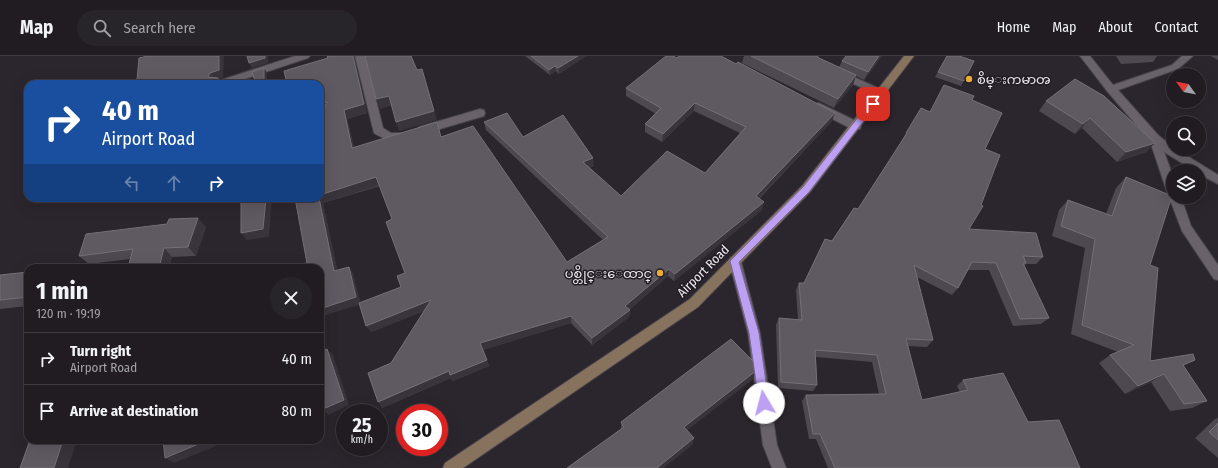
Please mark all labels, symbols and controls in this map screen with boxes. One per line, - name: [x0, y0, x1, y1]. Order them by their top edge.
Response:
- search box: [77, 10, 357, 46]
- text: Map: [20, 16, 53, 39]
- icon: search: [91, 17, 113, 39]
- text: Search here: [123, 19, 196, 37]
- text: Home: [997, 19, 1030, 36]
- text: Map: [1052, 19, 1076, 36]
- text: About: [1098, 19, 1133, 36]
- text: Contact: [1155, 19, 1198, 36]
- north arrow: [1166, 68, 1206, 108]
- map controls: [1166, 68, 1206, 204]
- place label: စိမ္းကမာၻ: [977, 71, 1051, 89]
- marker: စိမ္းကမာၻ: [964, 74, 974, 84]
- pin: [856, 87, 890, 121]
- icon: arrive: [862, 93, 884, 115]
- text: 40 m: [102, 94, 159, 127]
- icon: right: [36, 96, 88, 148]
- button: search: [1166, 116, 1206, 156]
- text: Airport Road: [102, 128, 195, 150]
- button: layers: [1166, 164, 1206, 204]
- icon: left: [121, 172, 143, 194]
- icon: ahead: [163, 172, 185, 194]
- icon: right: [205, 172, 227, 194]
- street label: Airport Road: [674, 242, 732, 300]
- place label: ပစ္တိုင္းေထာင္: [565, 265, 652, 284]
- marker: ပစ္တိုင္းေထာင္: [655, 268, 665, 278]
- text: 1 min: [36, 277, 88, 305]
- button: close: [270, 277, 312, 319]
- text: 120 m · 19:19: [36, 306, 101, 321]
- text: Turn right: [70, 342, 131, 360]
- icon: right: [36, 348, 58, 370]
- text: 40 m: [282, 350, 312, 368]
- text: Airport Road: [70, 360, 137, 375]
- position arrow: [743, 382, 785, 424]
- icon: arrive: [36, 400, 58, 422]
- text: Arrive at destination: [70, 402, 198, 420]
- text: 80 m: [282, 402, 312, 420]
- speed limit sign: 30: [396, 404, 448, 456]
- text: 25: [352, 413, 372, 437]
- text: km/h: [351, 434, 373, 446]

